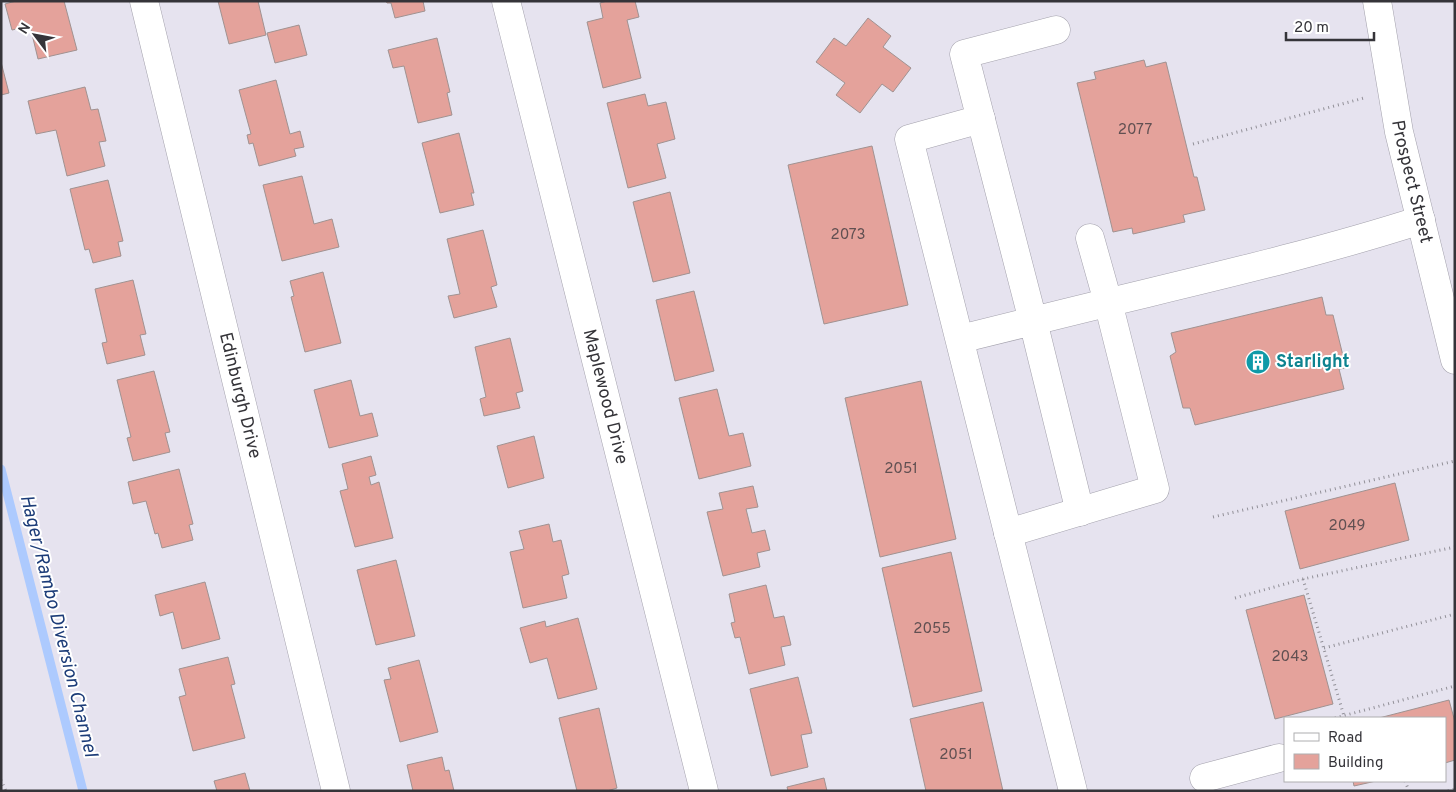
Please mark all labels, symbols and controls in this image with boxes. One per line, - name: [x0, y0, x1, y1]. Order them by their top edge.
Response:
- north arrow: [10, 10, 60, 60]
- scale bar: [1286, 10, 1374, 42]
- text: 20 m: [1294, 19, 1329, 38]
- text: N: [15, 20, 35, 38]
- street label: Prospect Street: [1386, 118, 1437, 246]
- house number: 2077: [1118, 121, 1152, 140]
- house number: 2073: [831, 226, 866, 245]
- street label: Maplewood Drive: [577, 327, 633, 467]
- street label: Edinburgh Drive: [213, 330, 266, 461]
- building icon: Starlight: [1245, 349, 1271, 375]
- place label: Starlight: [1276, 351, 1350, 374]
- house number: 2051: [884, 460, 918, 479]
- water label: Hager/Rambo Diversion Channel: [14, 492, 103, 761]
- house number: 2049: [1329, 517, 1365, 536]
- house number: 2055: [913, 620, 951, 639]
- house number: 2043: [1271, 648, 1309, 667]
- legend: [1284, 717, 1446, 782]
- text: Road: [1328, 729, 1363, 748]
- house number: 2051: [939, 746, 973, 765]
- text: Building: [1328, 754, 1383, 773]

